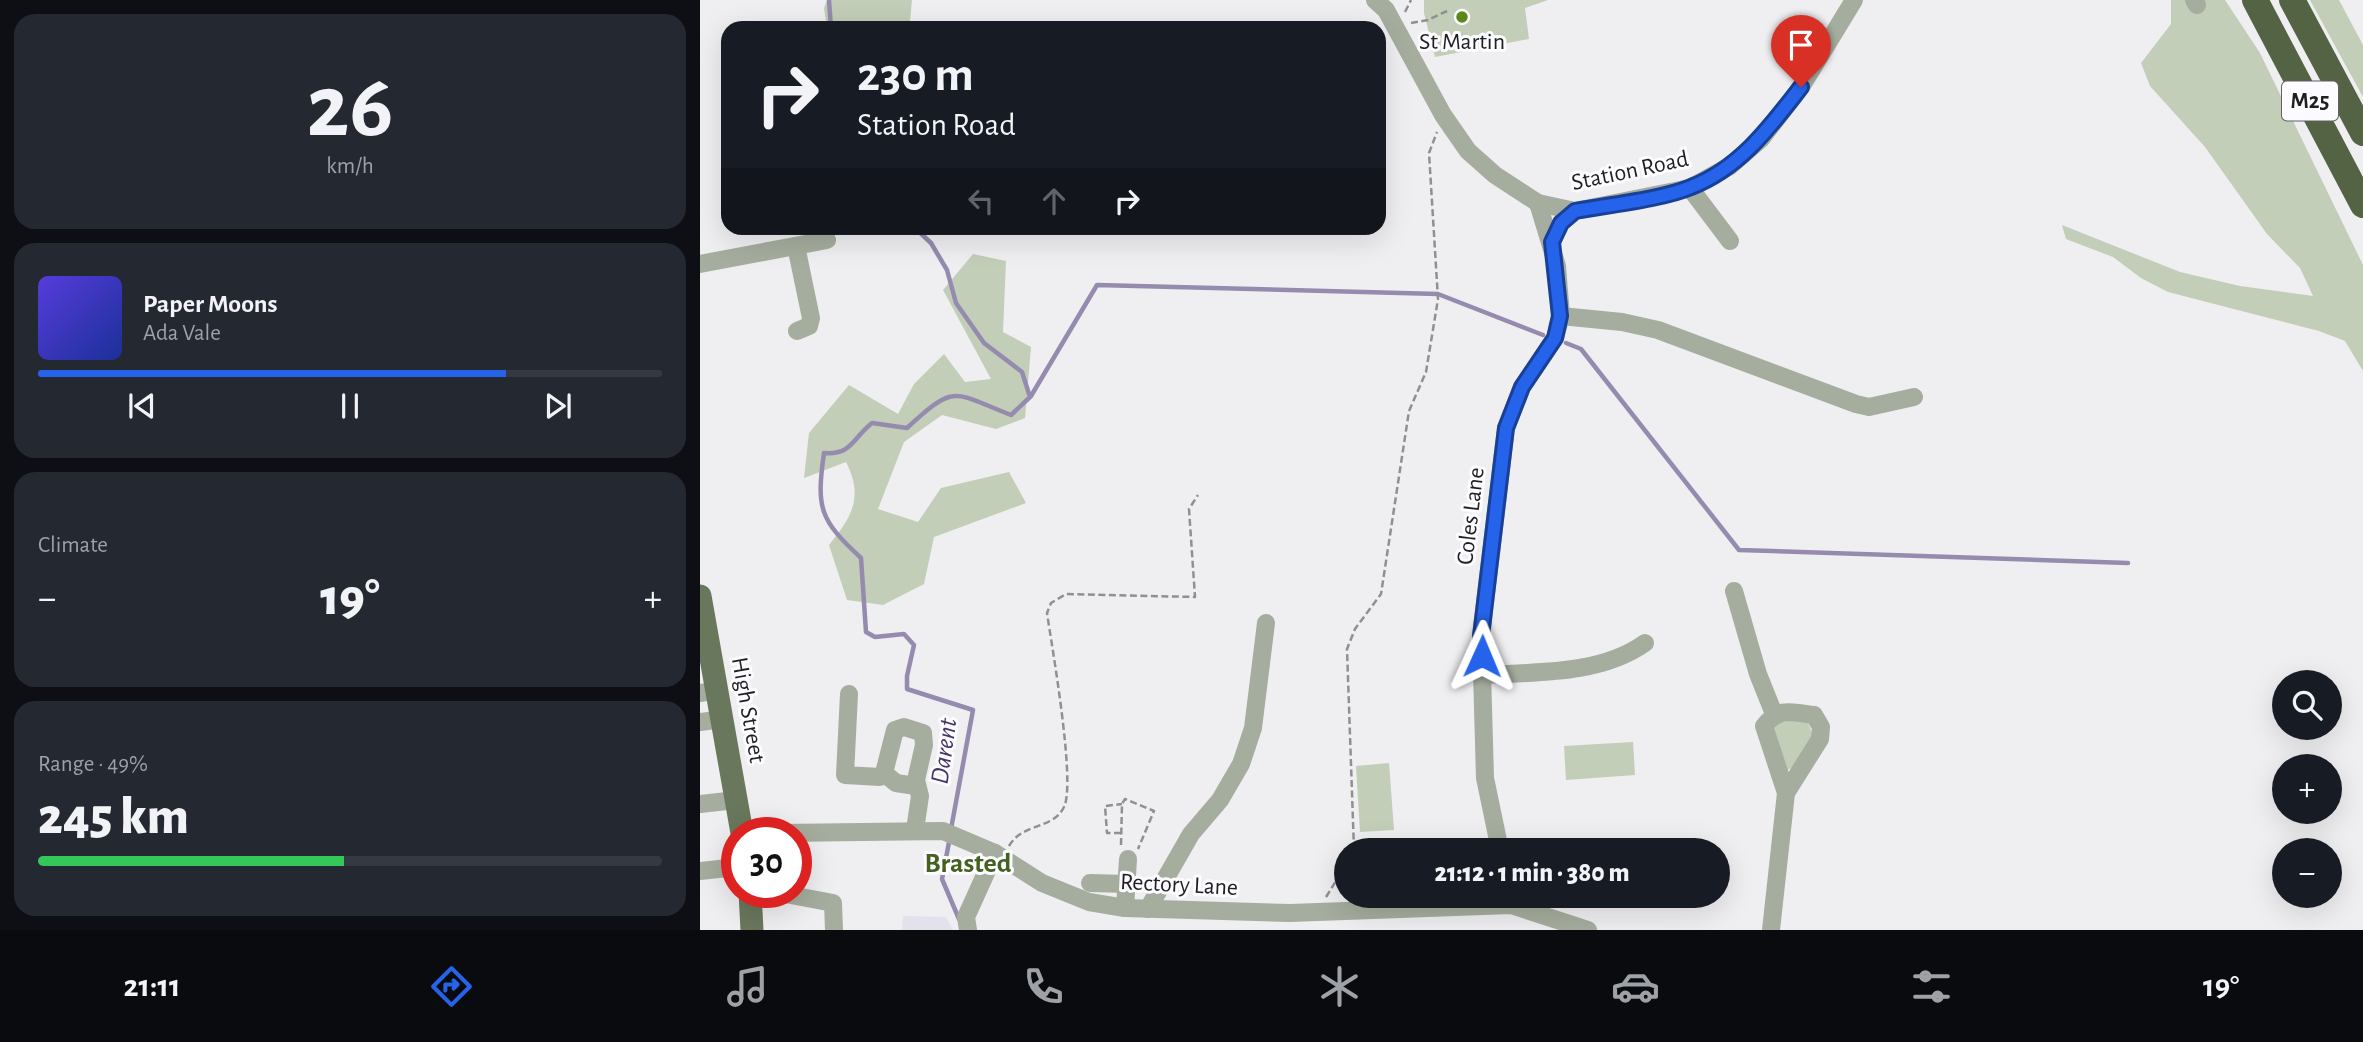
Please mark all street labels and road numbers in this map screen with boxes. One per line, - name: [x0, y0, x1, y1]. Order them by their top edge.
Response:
- road number: M25: [2282, 82, 2338, 120]
- street label: Station Road: [1569, 147, 1691, 195]
- street label: Coles Lane: [1453, 466, 1489, 566]
- street label: High Street: [727, 655, 769, 765]
- street label: Rectory Lane: [1119, 870, 1239, 900]

